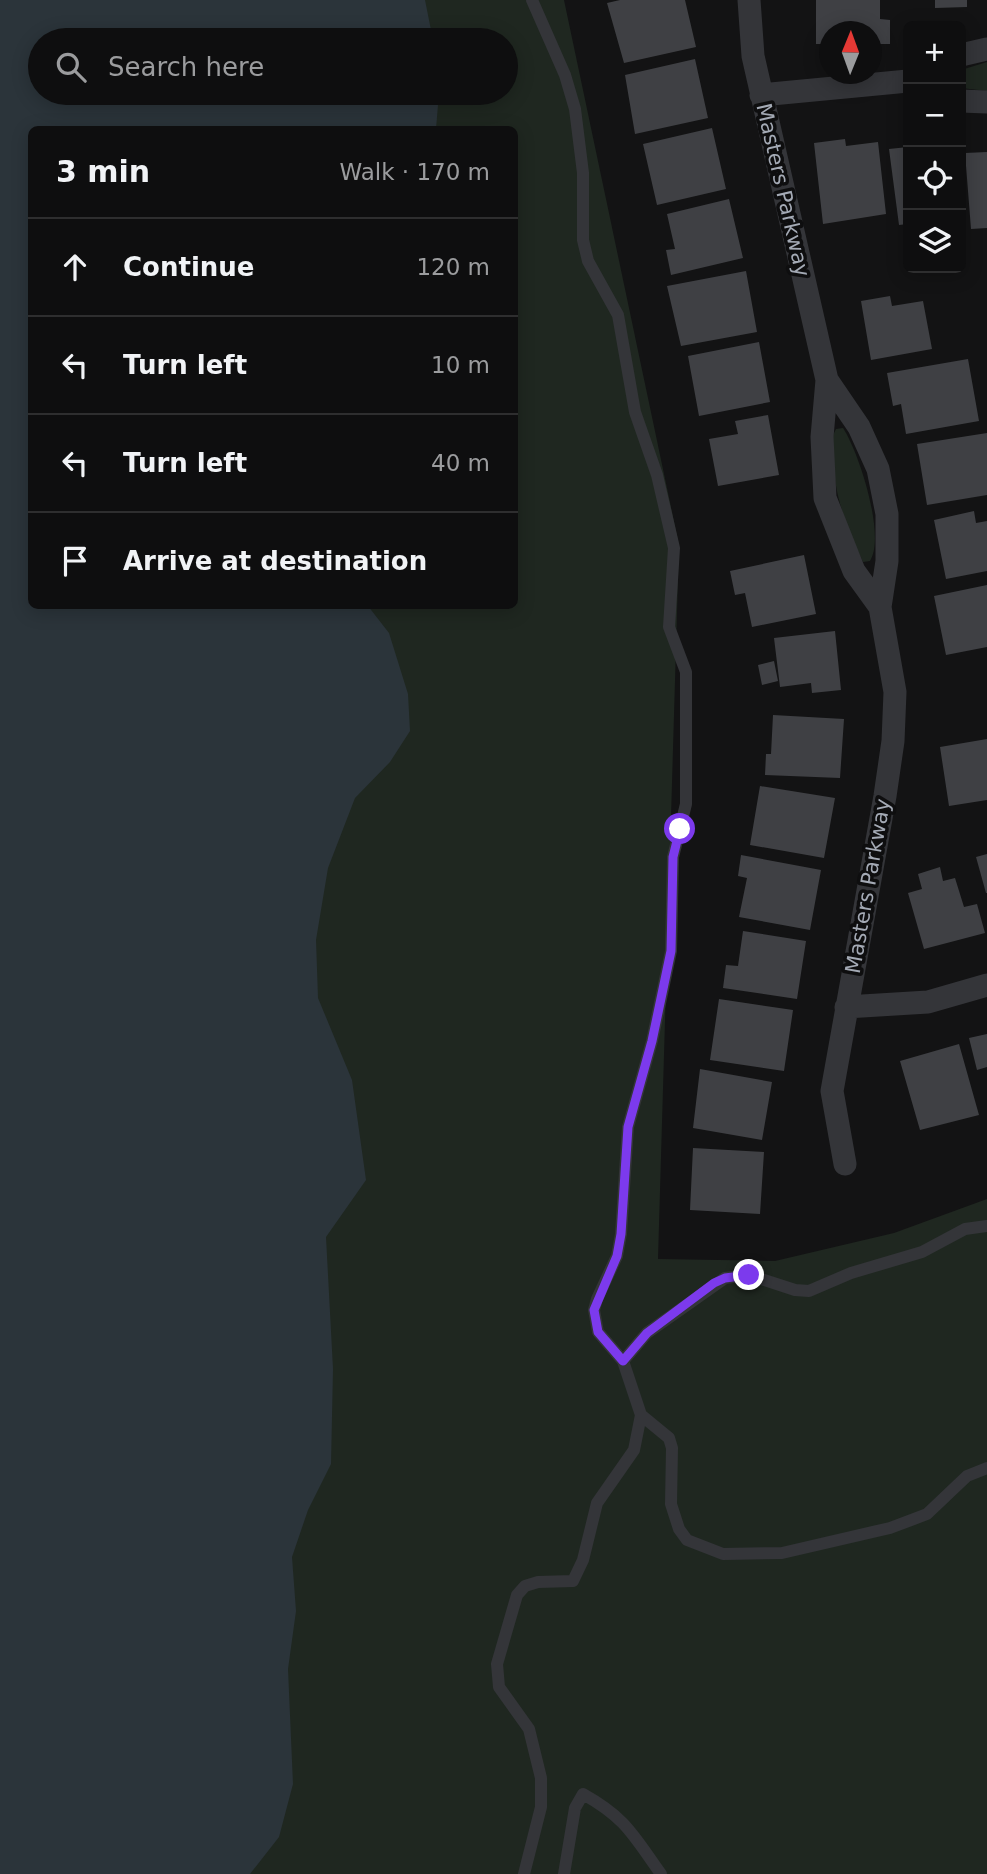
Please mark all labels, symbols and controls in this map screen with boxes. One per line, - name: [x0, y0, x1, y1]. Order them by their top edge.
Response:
- north arrow: [819, 21, 882, 84]
- map controls: [903, 21, 966, 273]
- button: +: [903, 21, 966, 84]
- search box: [28, 28, 518, 105]
- icon: search: [52, 48, 90, 86]
- text: Search here: [108, 52, 264, 82]
- button: −: [903, 84, 966, 147]
- street label: Masters Parkway: [751, 101, 815, 279]
- button: locate: [903, 147, 966, 210]
- text: 3 min: [56, 154, 150, 189]
- text: Walk · 170 m: [339, 159, 490, 185]
- button: layers: [903, 210, 966, 273]
- icon: ahead: [56, 248, 94, 286]
- text: Continue: [123, 252, 254, 282]
- text: 120 m: [416, 254, 490, 280]
- icon: left: [56, 346, 94, 384]
- text: Turn left: [123, 350, 247, 380]
- text: 10 m: [431, 352, 490, 378]
- icon: left: [56, 444, 94, 482]
- text: Turn left: [123, 448, 247, 478]
- text: 40 m: [431, 450, 490, 476]
- icon: arrive: [56, 542, 94, 580]
- text: Arrive at destination: [123, 546, 427, 576]
- street label: Masters Parkway: [841, 797, 895, 975]
- route start: [664, 813, 695, 844]
- route end: [733, 1259, 764, 1290]

